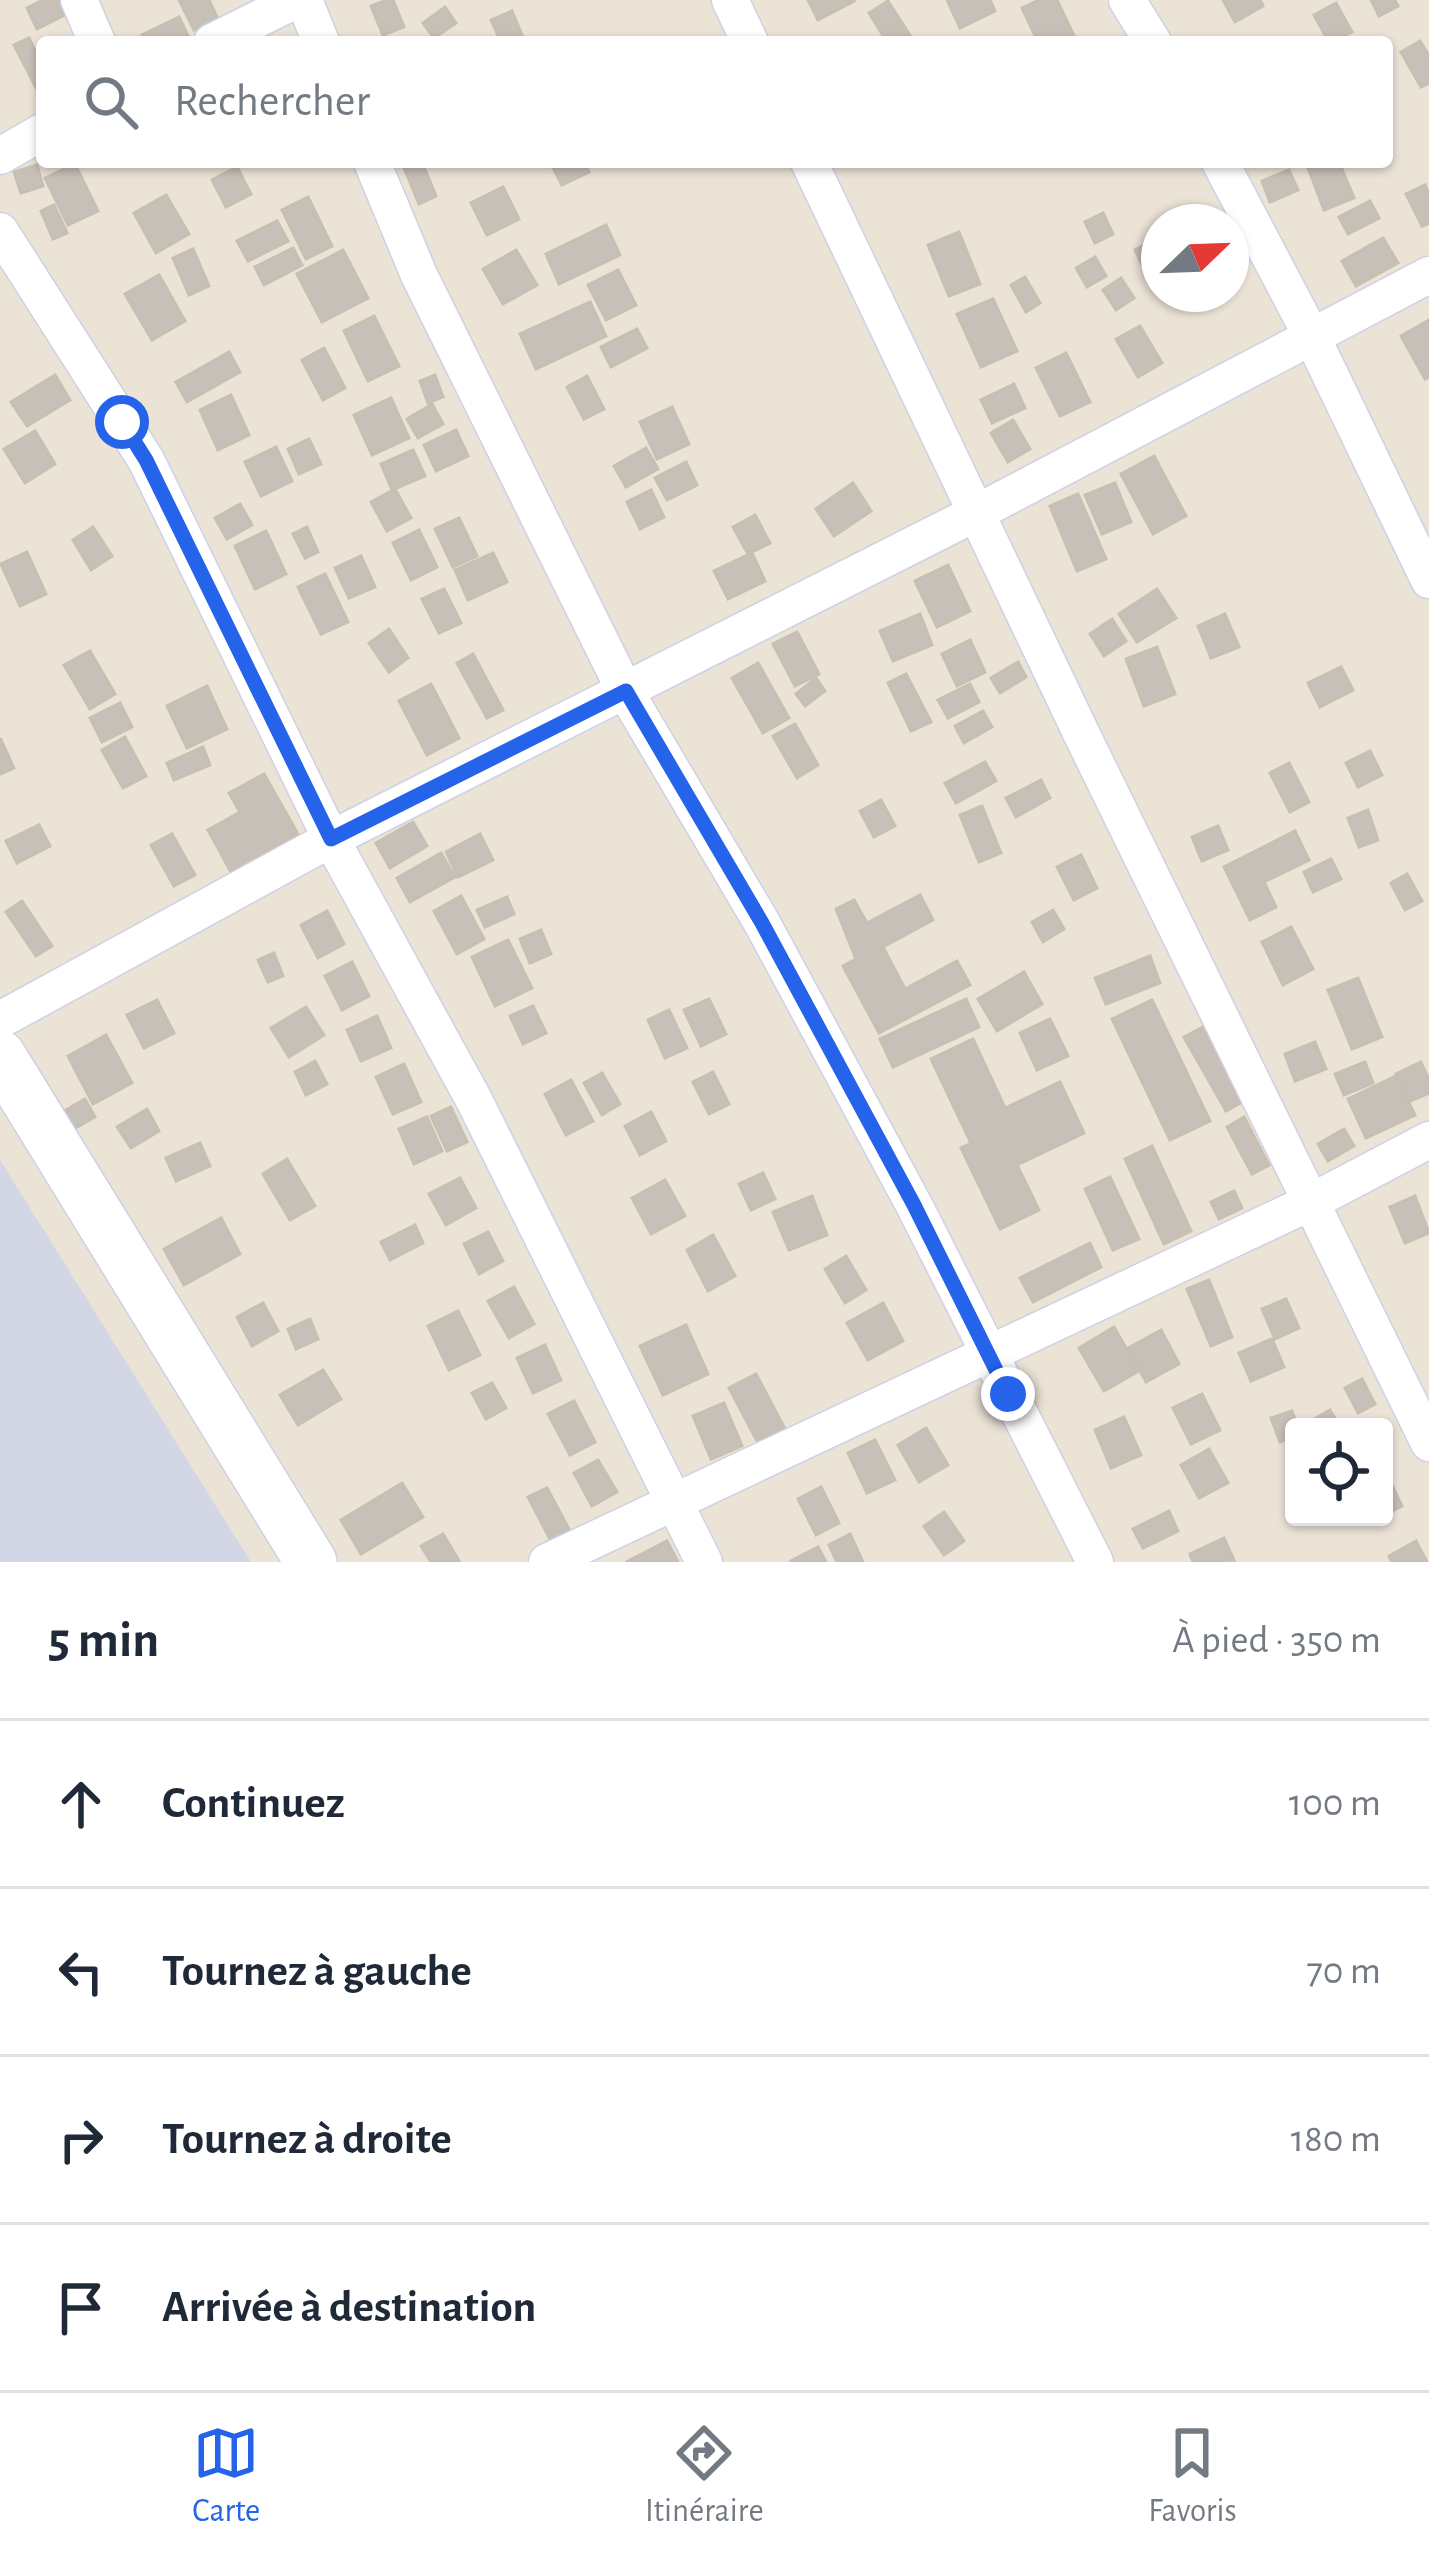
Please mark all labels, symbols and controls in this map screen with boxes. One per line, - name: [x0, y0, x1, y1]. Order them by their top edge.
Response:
- search box: [36, 36, 1393, 168]
- icon: search: [78, 69, 144, 135]
- text: Rechercher: [174, 79, 370, 124]
- north arrow: [1141, 204, 1249, 312]
- route start: [95, 395, 149, 449]
- route end: [981, 1367, 1035, 1421]
- map controls: [1285, 1418, 1393, 1526]
- button: locate: [1285, 1418, 1393, 1526]
- text: 5 min: [48, 1615, 159, 1666]
- text: À pied · 350 m: [1172, 1621, 1381, 1660]
- icon: ahead: [48, 1771, 114, 1837]
- text: Continuez: [162, 1781, 345, 1826]
- text: 100 m: [1289, 1784, 1381, 1823]
- icon: left: [48, 1939, 114, 2005]
- text: Tournez à gauche: [162, 1949, 472, 1994]
- text: 70 m: [1307, 1952, 1381, 1991]
- icon: right: [48, 2107, 114, 2173]
- text: Tournez à droite: [162, 2117, 452, 2162]
- text: 180 m: [1291, 2120, 1381, 2159]
- icon: arrive: [48, 2275, 114, 2341]
- text: Arrivée à destination: [162, 2285, 536, 2330]
- tab: Carte: [192, 2420, 260, 2532]
- tab: Itinéraire: [645, 2420, 764, 2532]
- tab: Favoris: [1148, 2420, 1237, 2532]

